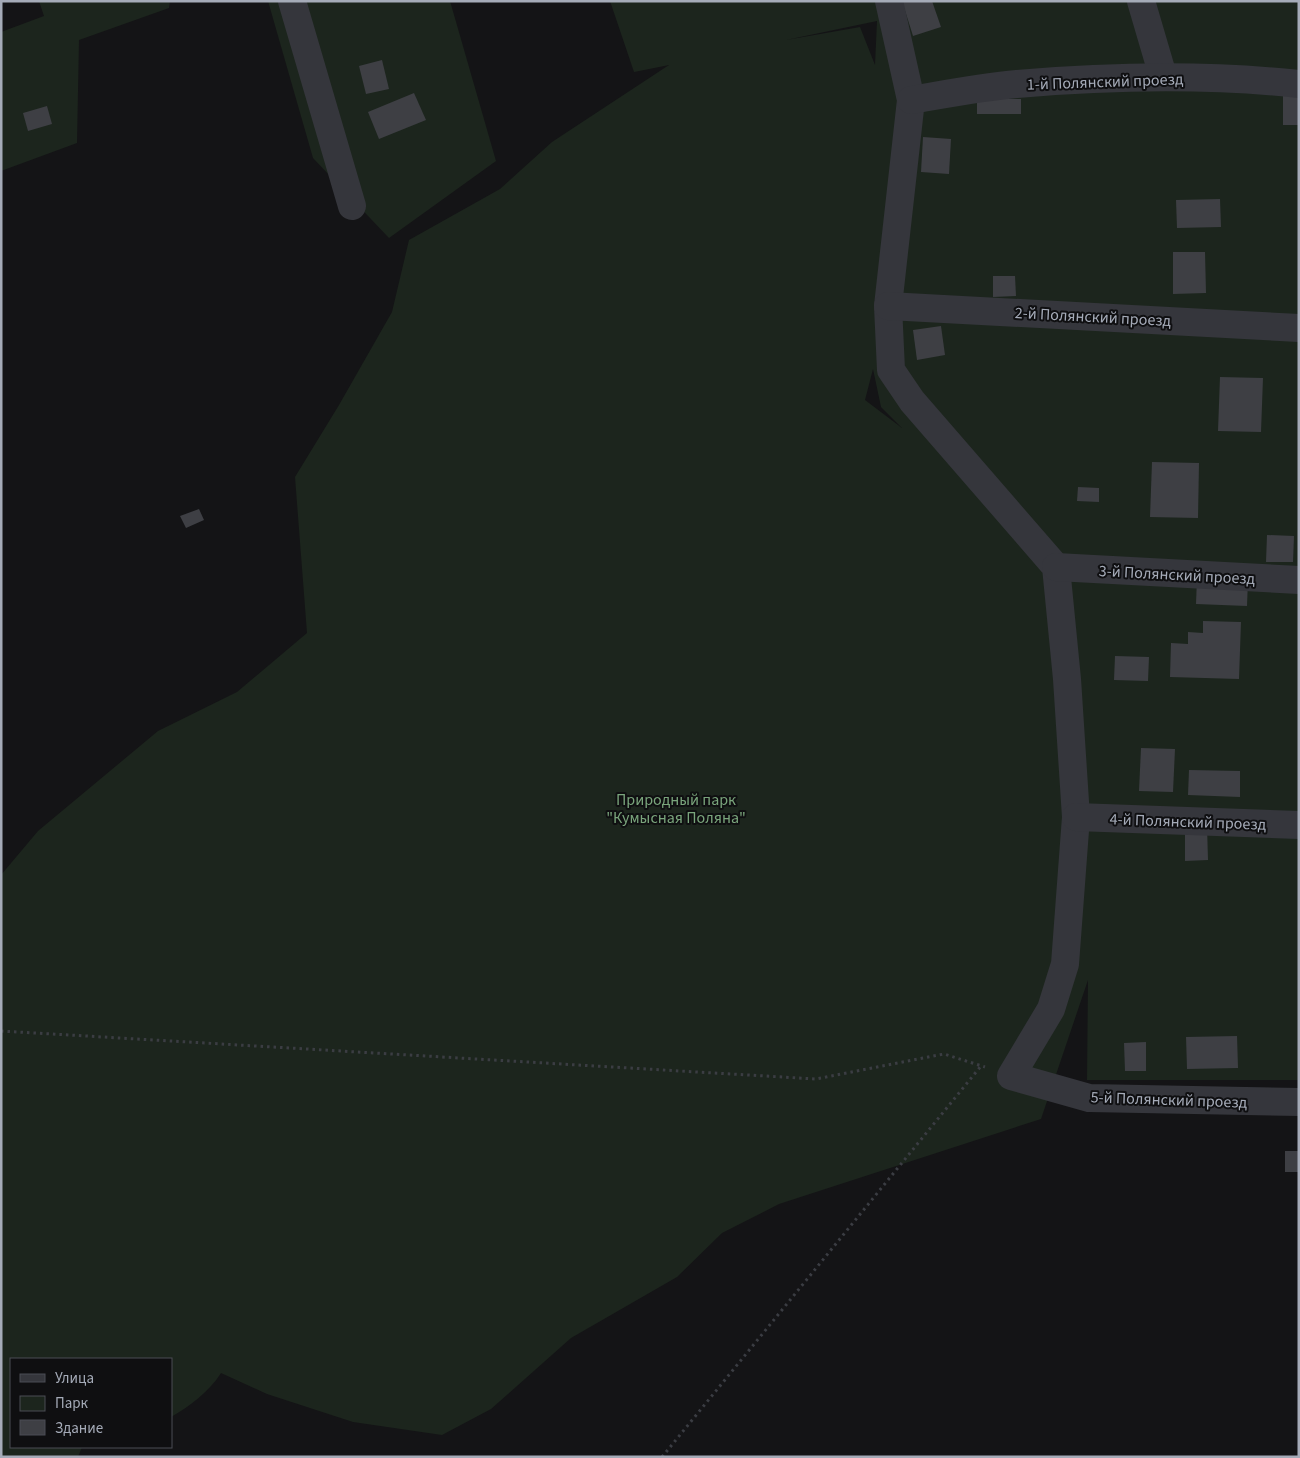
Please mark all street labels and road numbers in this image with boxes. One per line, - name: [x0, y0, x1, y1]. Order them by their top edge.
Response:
- street label: 1-й Полянский проезд: [1026, 68, 1184, 96]
- street label: 2-й Полянский проезд: [1014, 302, 1172, 332]
- street label: 3-й Полянский проезд: [1098, 560, 1256, 590]
- street label: 4-й Полянский проезд: [1109, 808, 1267, 836]
- street label: 5-й Полянский проезд: [1090, 1086, 1248, 1114]

